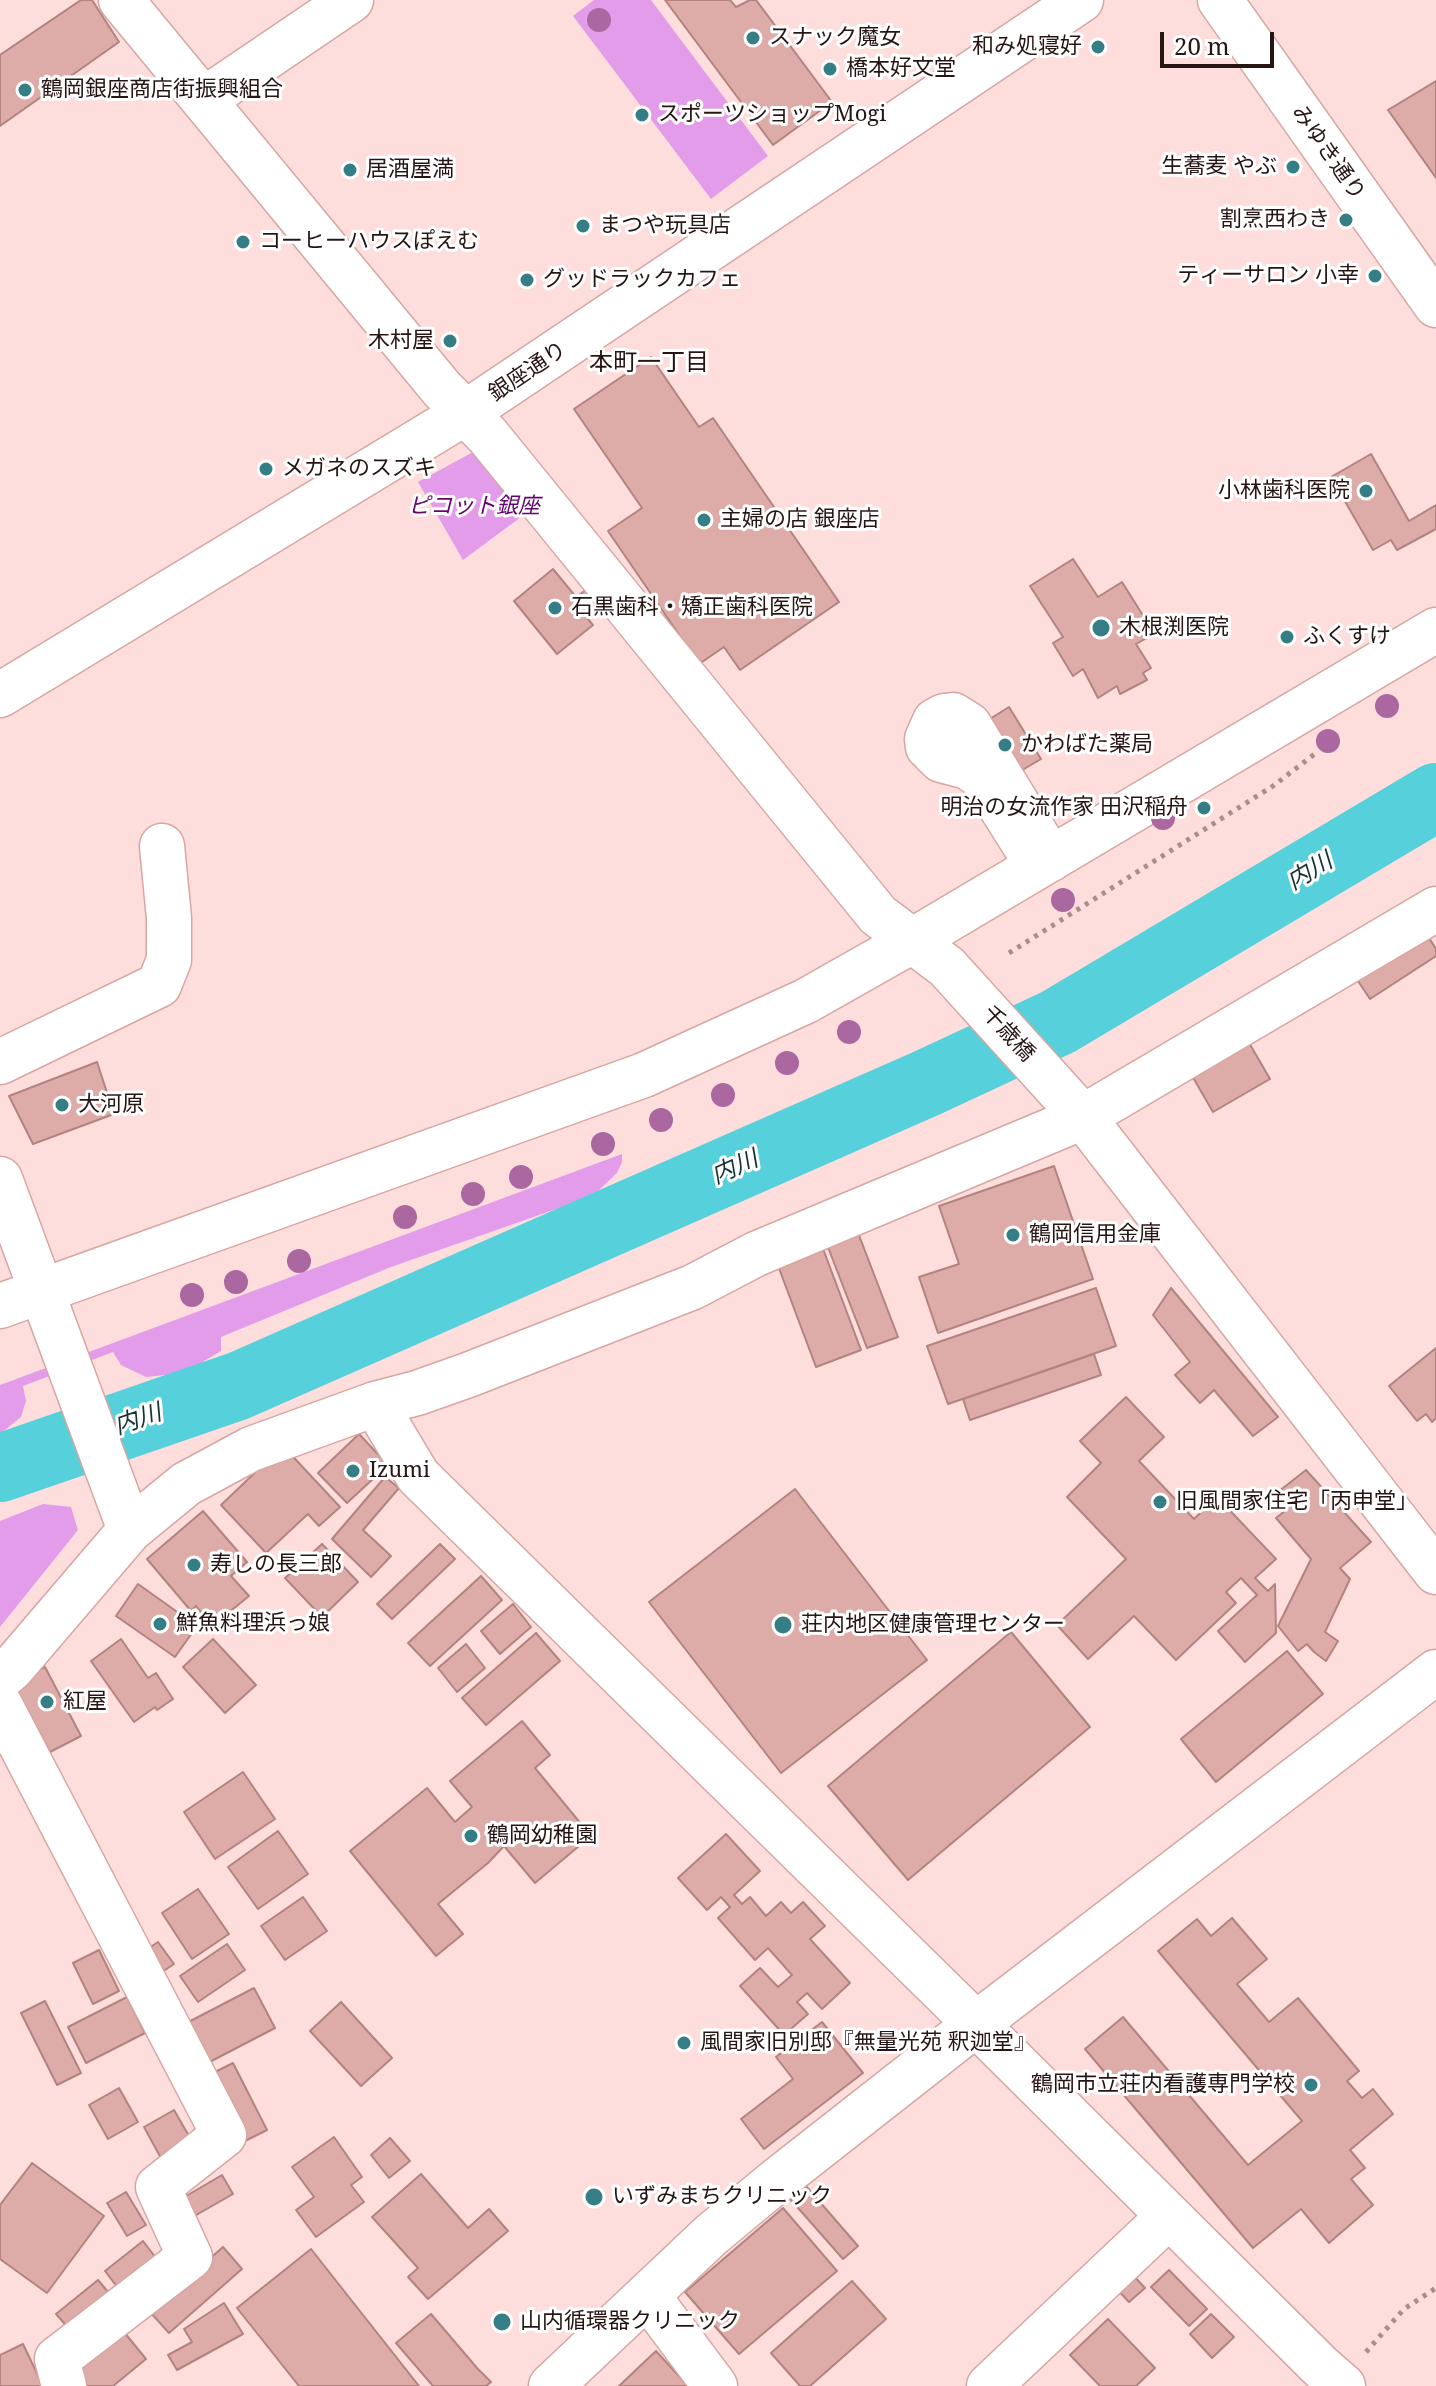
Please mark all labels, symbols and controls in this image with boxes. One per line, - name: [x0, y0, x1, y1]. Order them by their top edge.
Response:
- scale bar: [1164, 16, 1278, 66]
- place label: スナック魔女: [769, 25, 901, 51]
- marker: スナック魔女: [744, 29, 762, 47]
- text: 20 m: [1174, 29, 1230, 62]
- place label: 和み処寝好: [972, 34, 1082, 60]
- marker: 和み処寝好: [1089, 38, 1107, 56]
- place label: 橋本好文堂: [846, 56, 956, 82]
- marker: 橋本好文堂: [821, 60, 839, 78]
- place label: 鶴岡銀座商店街振興組合: [41, 77, 283, 103]
- marker: 鶴岡銀座商店街振興組合: [16, 81, 34, 99]
- street label: みゆき通り: [1286, 100, 1370, 206]
- place label: スポーツショップMogi: [658, 102, 886, 128]
- marker: スポーツショップMogi: [633, 106, 651, 124]
- place label: 生蕎麦 やぶ: [1161, 154, 1277, 180]
- place label: 居酒屋満: [366, 157, 454, 183]
- marker: 生蕎麦 やぶ: [1284, 158, 1302, 176]
- marker: 居酒屋満: [341, 161, 359, 179]
- place label: 割烹西わき: [1220, 207, 1330, 233]
- marker: 割烹西わき: [1337, 211, 1355, 229]
- place label: まつや玩具店: [599, 213, 731, 239]
- marker: まつや玩具店: [574, 217, 592, 235]
- place label: コーヒーハウスぽえむ: [259, 229, 479, 255]
- marker: コーヒーハウスぽえむ: [234, 233, 252, 251]
- place label: ティーサロン 小幸: [1177, 263, 1359, 289]
- place label: グッドラックカフェ: [543, 267, 741, 293]
- marker: ティーサロン 小幸: [1366, 267, 1384, 285]
- marker: グッドラックカフェ: [518, 271, 536, 289]
- place label: 木村屋: [368, 328, 434, 354]
- marker: 木村屋: [441, 332, 459, 350]
- street label: 銀座通り: [484, 336, 572, 408]
- district label: 本町一丁目: [589, 349, 709, 377]
- place label: メガネのスズキ: [282, 456, 436, 482]
- marker: メガネのスズキ: [257, 460, 275, 478]
- place label: 小林歯科医院: [1218, 478, 1350, 504]
- marker: 小林歯科医院: [1357, 482, 1375, 500]
- park label: ピコット銀座: [408, 494, 540, 520]
- place label: 主婦の店 銀座店: [720, 507, 880, 533]
- marker: 主婦の店 銀座店: [695, 511, 713, 529]
- place label: 石黒歯科・矯正歯科医院: [571, 595, 813, 621]
- marker: 石黒歯科・矯正歯科医院: [546, 599, 564, 617]
- place label: 木根渕医院: [1119, 615, 1229, 641]
- marker: 木根渕医院: [1090, 617, 1112, 639]
- place label: ふくすけ: [1303, 624, 1391, 650]
- marker: ふくすけ: [1278, 628, 1296, 646]
- place label: かわばた薬局: [1021, 732, 1153, 758]
- marker: かわばた薬局: [996, 736, 1014, 754]
- place label: 明治の女流作家 田沢稲舟: [940, 795, 1188, 821]
- marker: 明治の女流作家 田沢稲舟: [1195, 799, 1213, 817]
- water label: 内川: [1282, 847, 1338, 897]
- street label: 千歳橋: [976, 1001, 1040, 1067]
- place label: 大河原: [78, 1092, 144, 1118]
- marker: 大河原: [53, 1096, 71, 1114]
- water label: 内川: [707, 1145, 763, 1191]
- place label: 鶴岡信用金庫: [1029, 1222, 1161, 1248]
- marker: 鶴岡信用金庫: [1004, 1226, 1022, 1244]
- water label: 内川: [111, 1399, 165, 1441]
- place label: Izumi: [369, 1458, 430, 1484]
- marker: Izumi: [344, 1462, 362, 1480]
- place label: 旧風間家住宅「丙申堂」: [1176, 1489, 1418, 1515]
- marker: 旧風間家住宅「丙申堂」: [1151, 1493, 1169, 1511]
- place label: 寿しの長三郎: [210, 1552, 342, 1578]
- marker: 寿しの長三郎: [185, 1556, 203, 1574]
- place label: 鮮魚料理浜っ娘: [176, 1611, 330, 1637]
- place label: 荘内地区健康管理センター: [801, 1612, 1065, 1638]
- marker: 荘内地区健康管理センター: [772, 1614, 794, 1636]
- marker: 鮮魚料理浜っ娘: [151, 1615, 169, 1633]
- place label: 紅屋: [63, 1689, 107, 1715]
- marker: 紅屋: [38, 1693, 56, 1711]
- place label: 鶴岡幼稚園: [487, 1823, 597, 1849]
- marker: 鶴岡幼稚園: [462, 1827, 480, 1845]
- place label: 風間家旧別邸『無量光苑 釈迦堂』: [700, 2030, 1036, 2056]
- marker: 風間家旧別邸『無量光苑 釈迦堂』: [675, 2034, 693, 2052]
- place label: 鶴岡市立荘内看護専門学校: [1031, 2072, 1295, 2098]
- marker: 鶴岡市立荘内看護専門学校: [1302, 2076, 1320, 2094]
- place label: いずみまちクリニック: [612, 2184, 832, 2210]
- marker: いずみまちクリニック: [583, 2186, 605, 2208]
- place label: 山内循環器クリニック: [520, 2309, 740, 2335]
- marker: 山内循環器クリニック: [491, 2311, 513, 2333]

